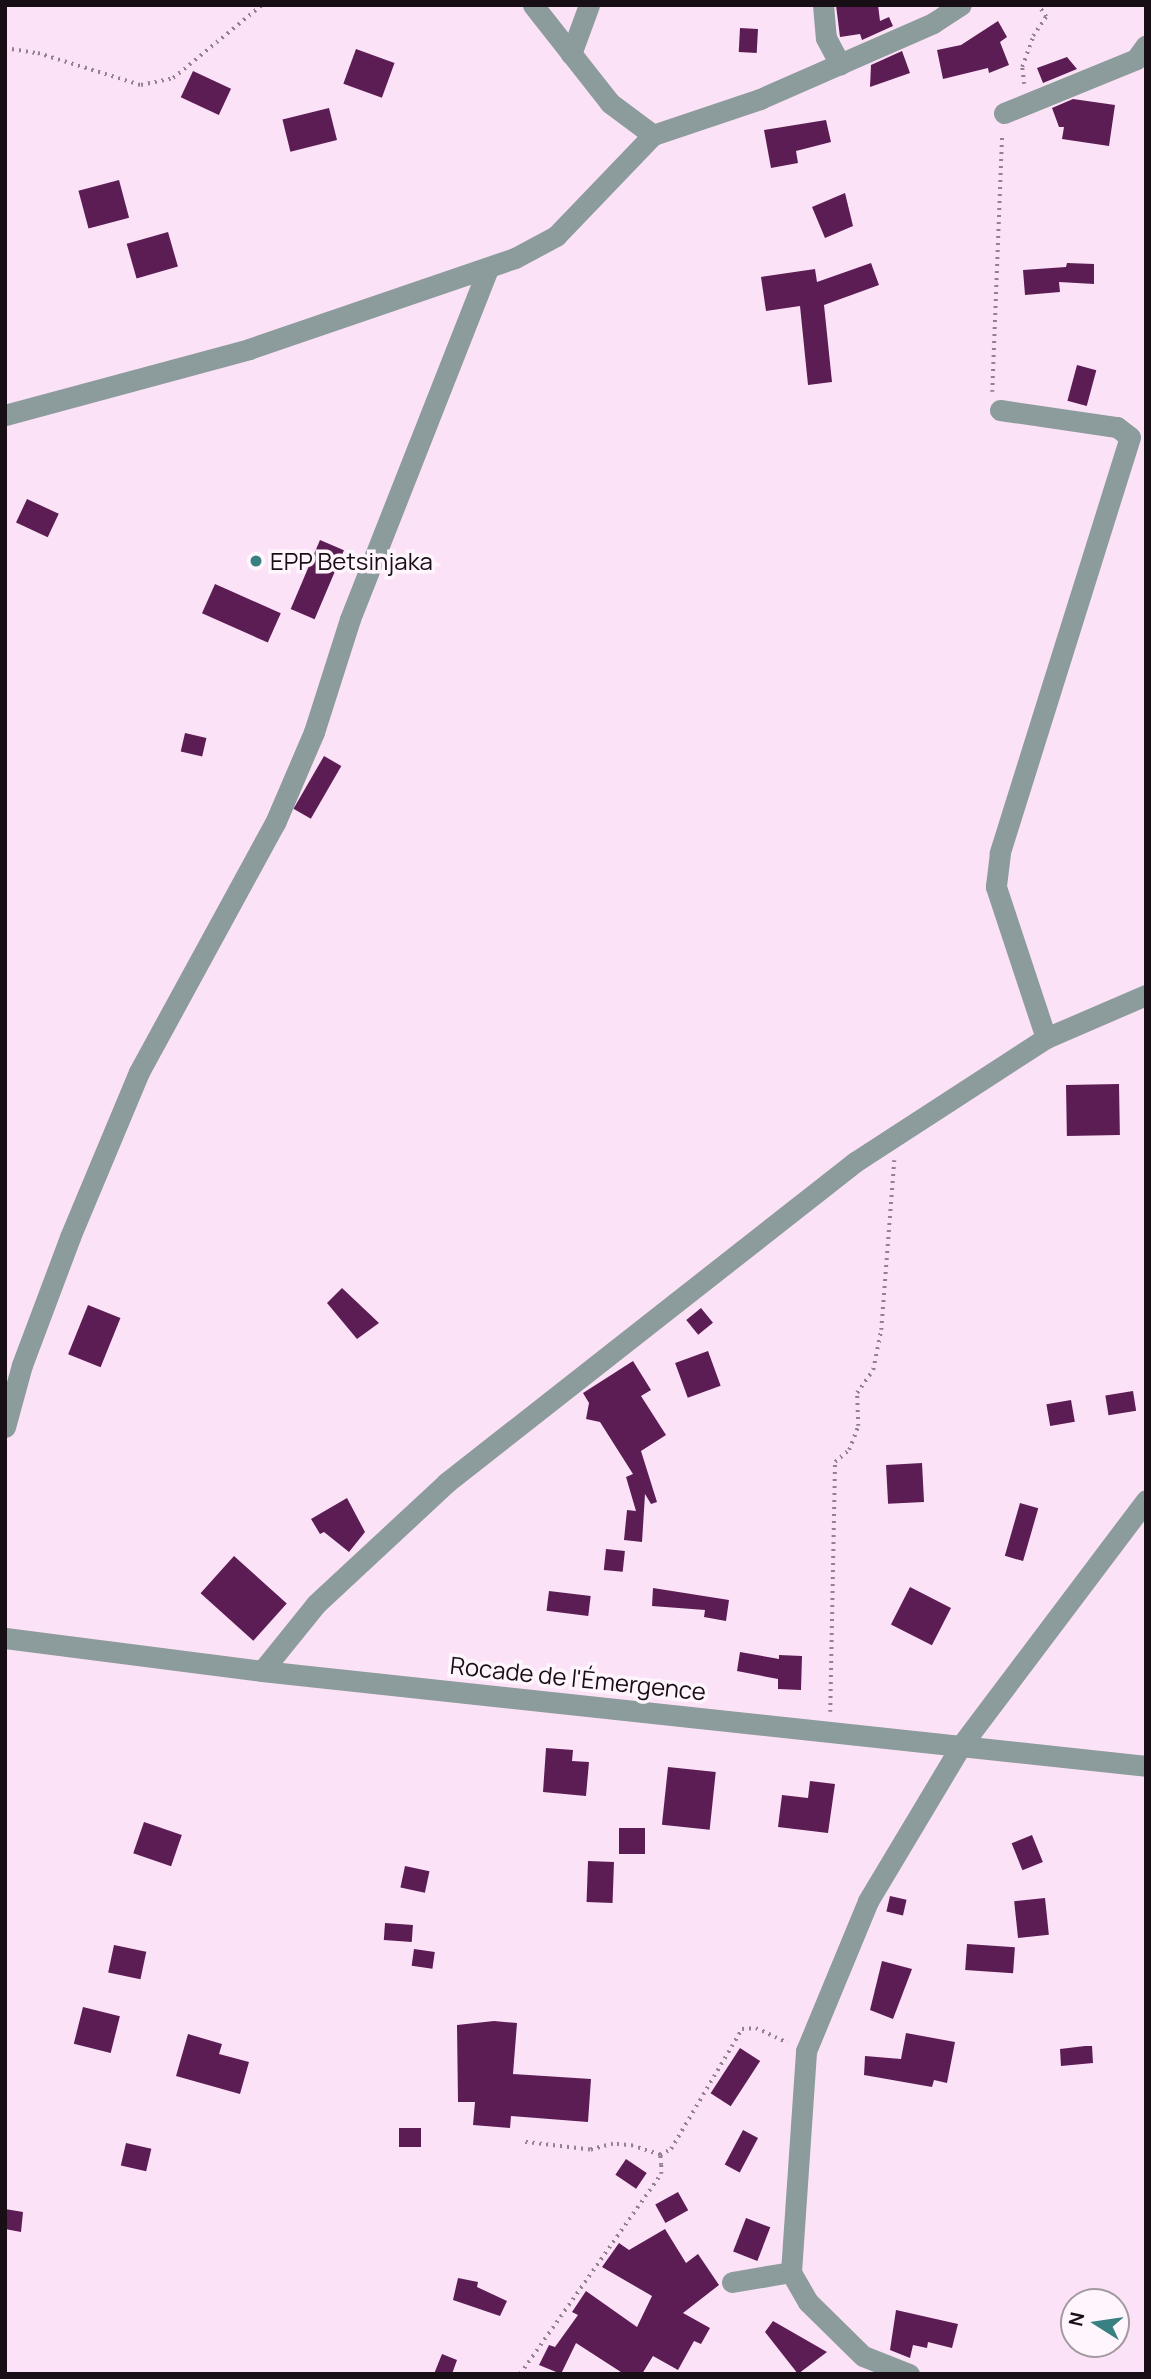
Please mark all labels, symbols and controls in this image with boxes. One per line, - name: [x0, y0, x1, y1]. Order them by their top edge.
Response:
- place label: EPP Betsinjaka: [270, 547, 433, 575]
- marker: EPP Betsinjaka: [248, 553, 264, 569]
- street label: Rocade de l'Émergence: [449, 1650, 707, 1706]
- north arrow: [1060, 2288, 1130, 2358]
- text: N: [1062, 2310, 1091, 2328]

